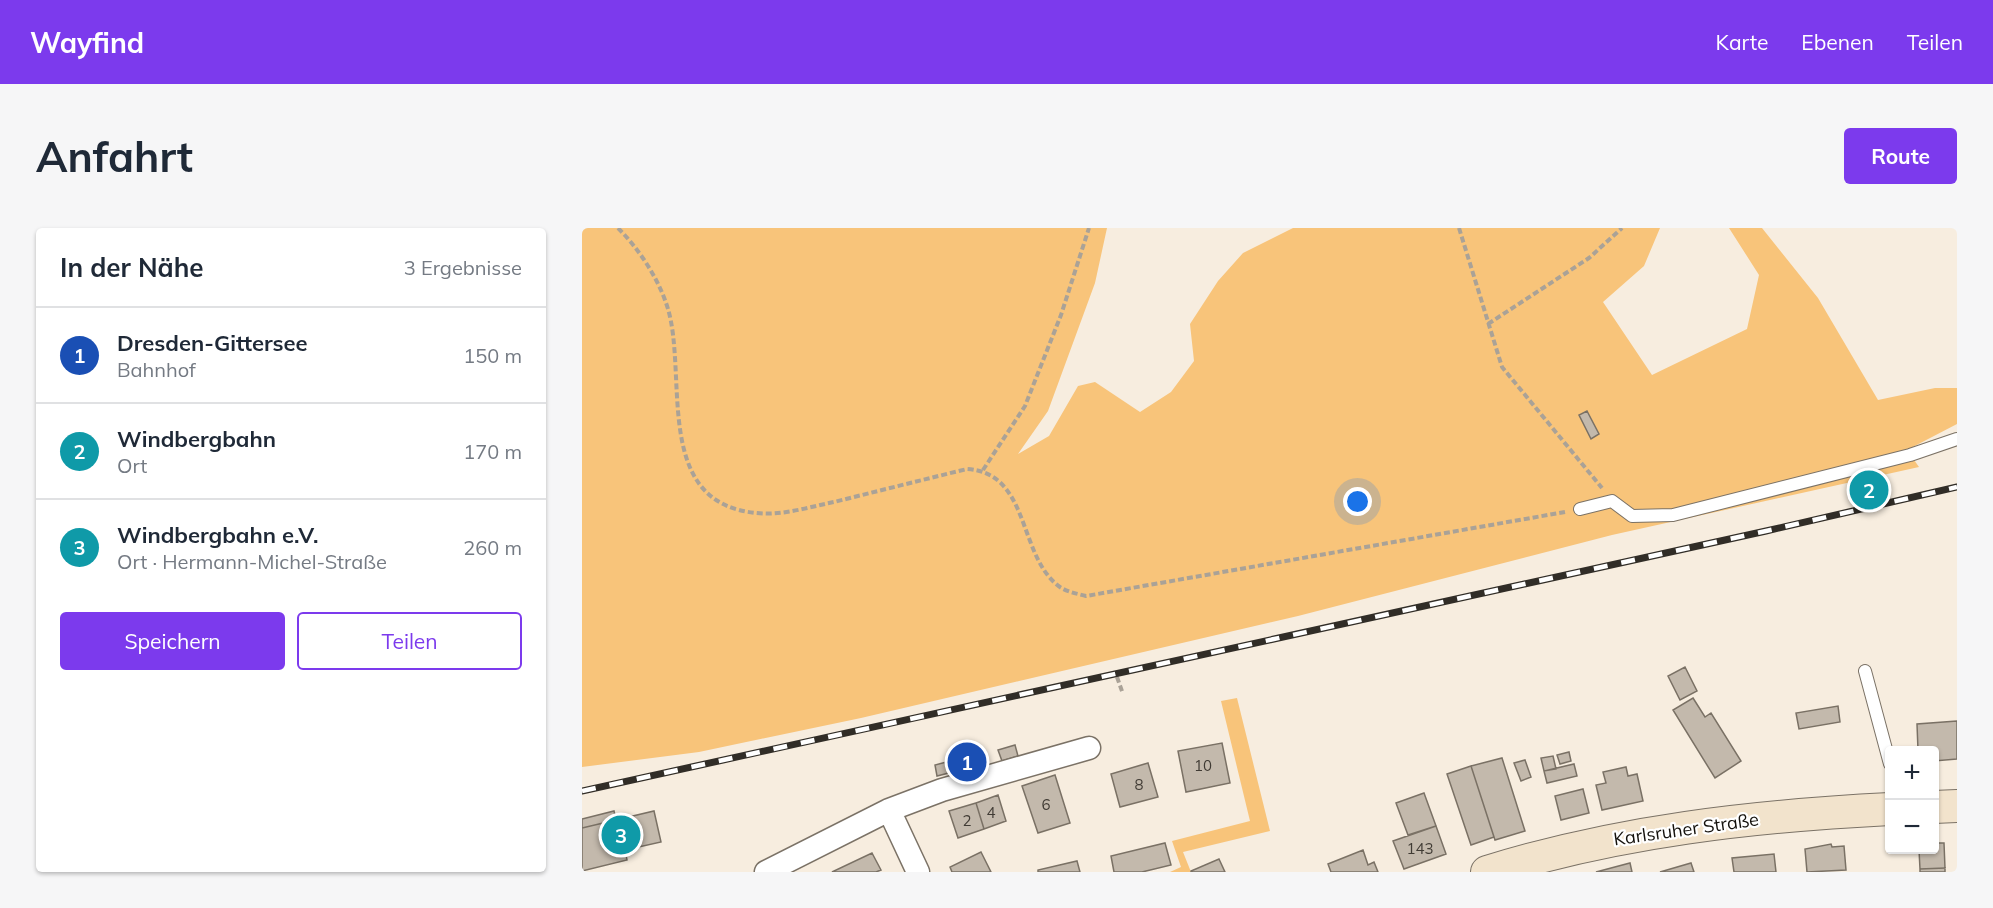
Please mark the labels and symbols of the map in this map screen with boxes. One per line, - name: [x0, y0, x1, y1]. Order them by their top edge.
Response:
- pin: 2: [1850, 468, 1888, 512]
- your location: [1343, 487, 1372, 516]
- pin: 1: [948, 740, 986, 784]
- house number: 10: [1194, 756, 1212, 775]
- house number: 8: [1134, 775, 1144, 794]
- house number: 6: [1041, 795, 1051, 814]
- house number: 4: [986, 803, 996, 822]
- street label: Karlsruher Straße: [1612, 807, 1760, 851]
- house number: 2: [962, 811, 972, 830]
- pin: 3: [602, 812, 640, 858]
- house number: 143: [1406, 839, 1434, 858]

